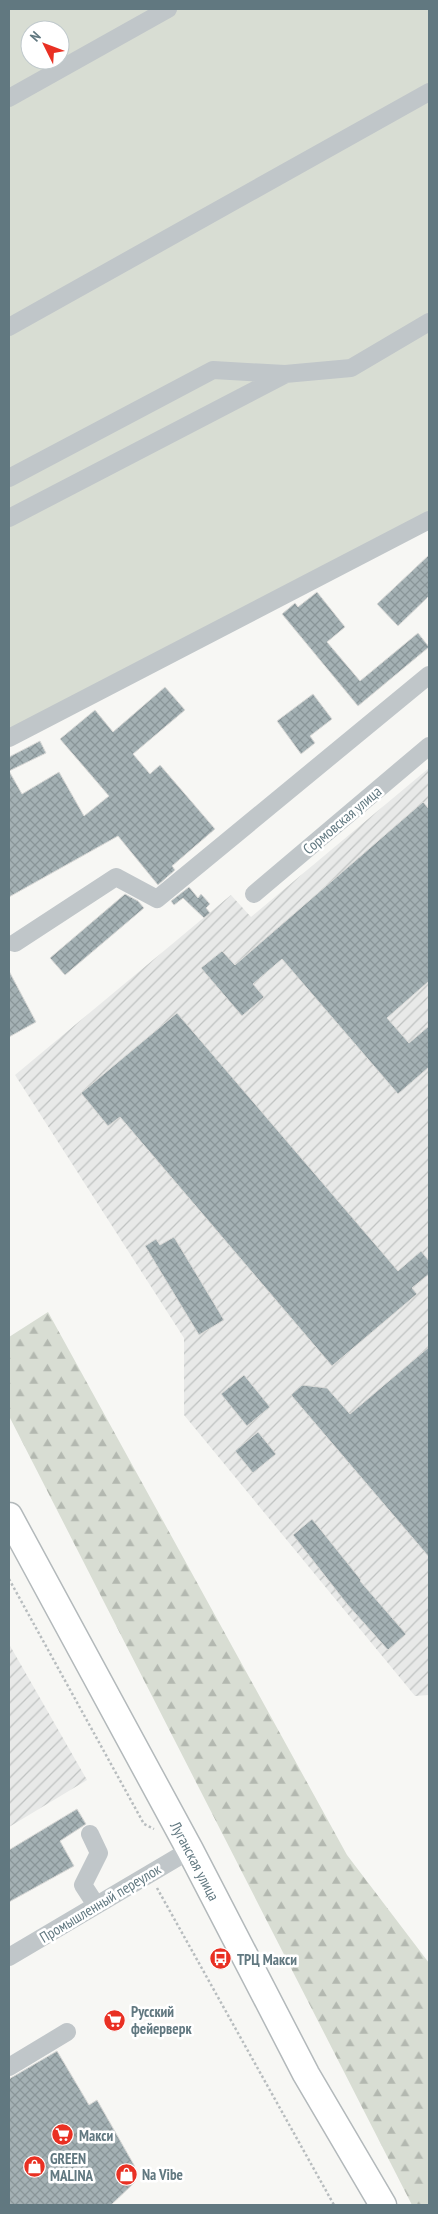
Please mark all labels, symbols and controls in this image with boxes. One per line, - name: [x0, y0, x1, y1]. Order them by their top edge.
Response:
- north arrow: [20, 20, 70, 70]
- text: N: [26, 27, 45, 45]
- street label: Сормовская улица: [299, 782, 385, 858]
- street label: Луганская улица: [166, 1817, 224, 1904]
- street label: Промышленный переулок: [36, 1859, 164, 1947]
- bus stop icon: ТРЦ Макси: [209, 1947, 233, 1971]
- place label: ТРЦ Макси: [237, 1950, 297, 1969]
- place label: Русский фейерверк: [131, 2002, 192, 2038]
- supermarket icon: Русский фейерверк: [103, 2008, 127, 2032]
- supermarket icon: Макси: [51, 2123, 75, 2147]
- place label: Макси: [79, 2126, 113, 2145]
- place label: GREEN MALINA: [50, 2149, 94, 2185]
- shop icon: GREEN MALINA: [22, 2155, 46, 2179]
- shop icon: Na Vibe: [114, 2162, 138, 2186]
- place label: Na Vibe: [142, 2165, 183, 2184]

